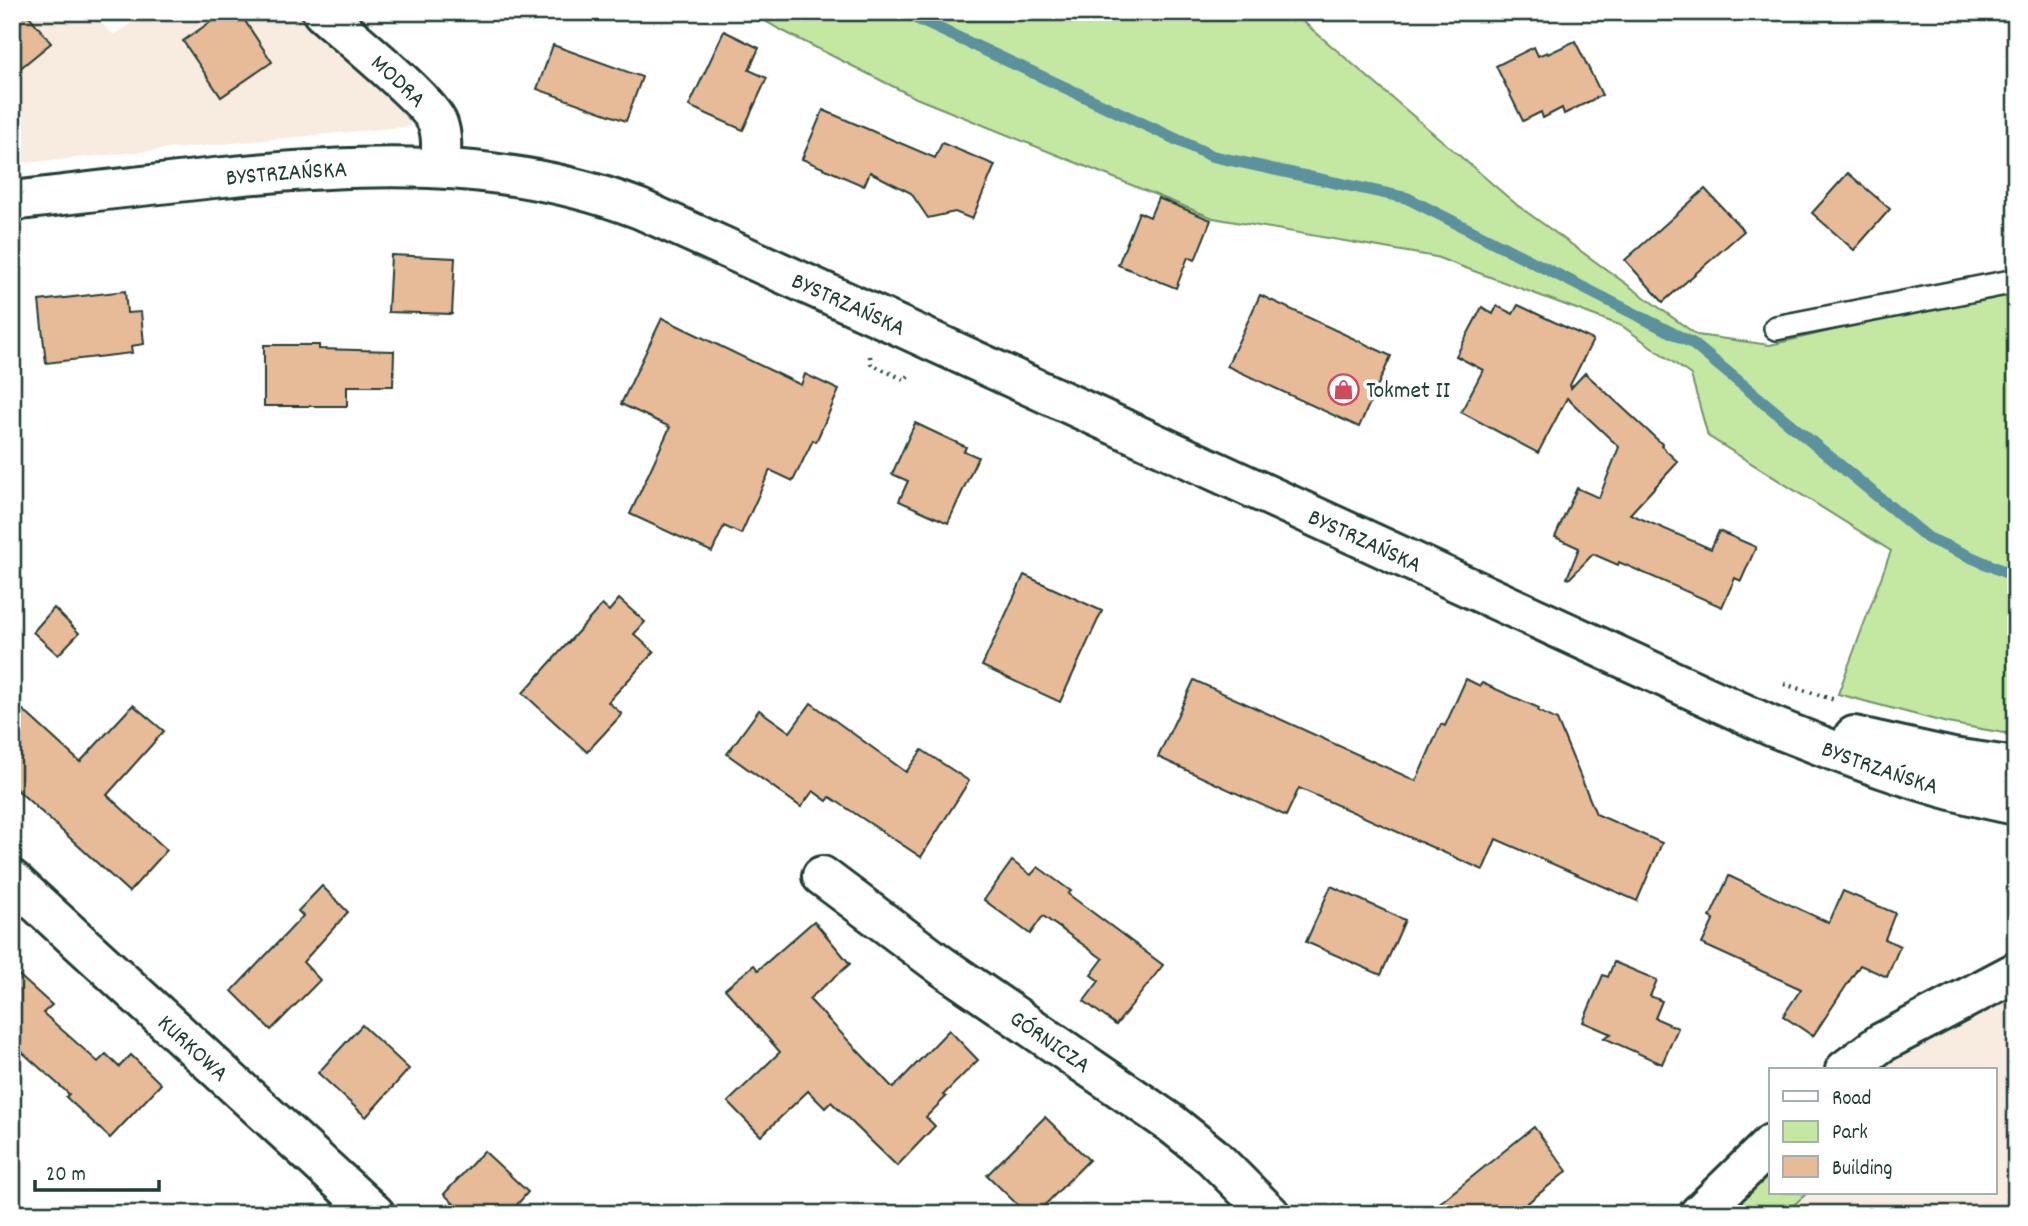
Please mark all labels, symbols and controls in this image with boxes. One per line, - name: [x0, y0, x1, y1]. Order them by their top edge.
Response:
- street label: MODRA: [362, 48, 433, 117]
- street label: BYSTRZAŃSKA: [224, 154, 348, 197]
- street label: BYSTRZAŃSKA: [785, 266, 910, 347]
- shop icon: Tokmet II: [1326, 372, 1360, 406]
- place label: Tokmet II: [1366, 375, 1451, 409]
- street label: BYSTRZAŃSKA: [1302, 502, 1427, 583]
- street label: BYSTRZAŃSKA: [1816, 733, 1942, 805]
- street label: GÓRNICZA: [1002, 1003, 1097, 1083]
- street label: KURKOWA: [149, 1008, 235, 1091]
- legend: [1769, 1068, 1996, 1194]
- text: Road: [1832, 1085, 1871, 1115]
- text: Park: [1832, 1119, 1868, 1149]
- scale bar: [35, 1149, 159, 1193]
- text: Building: [1832, 1155, 1892, 1185]
- text: 20 m: [46, 1161, 86, 1191]

